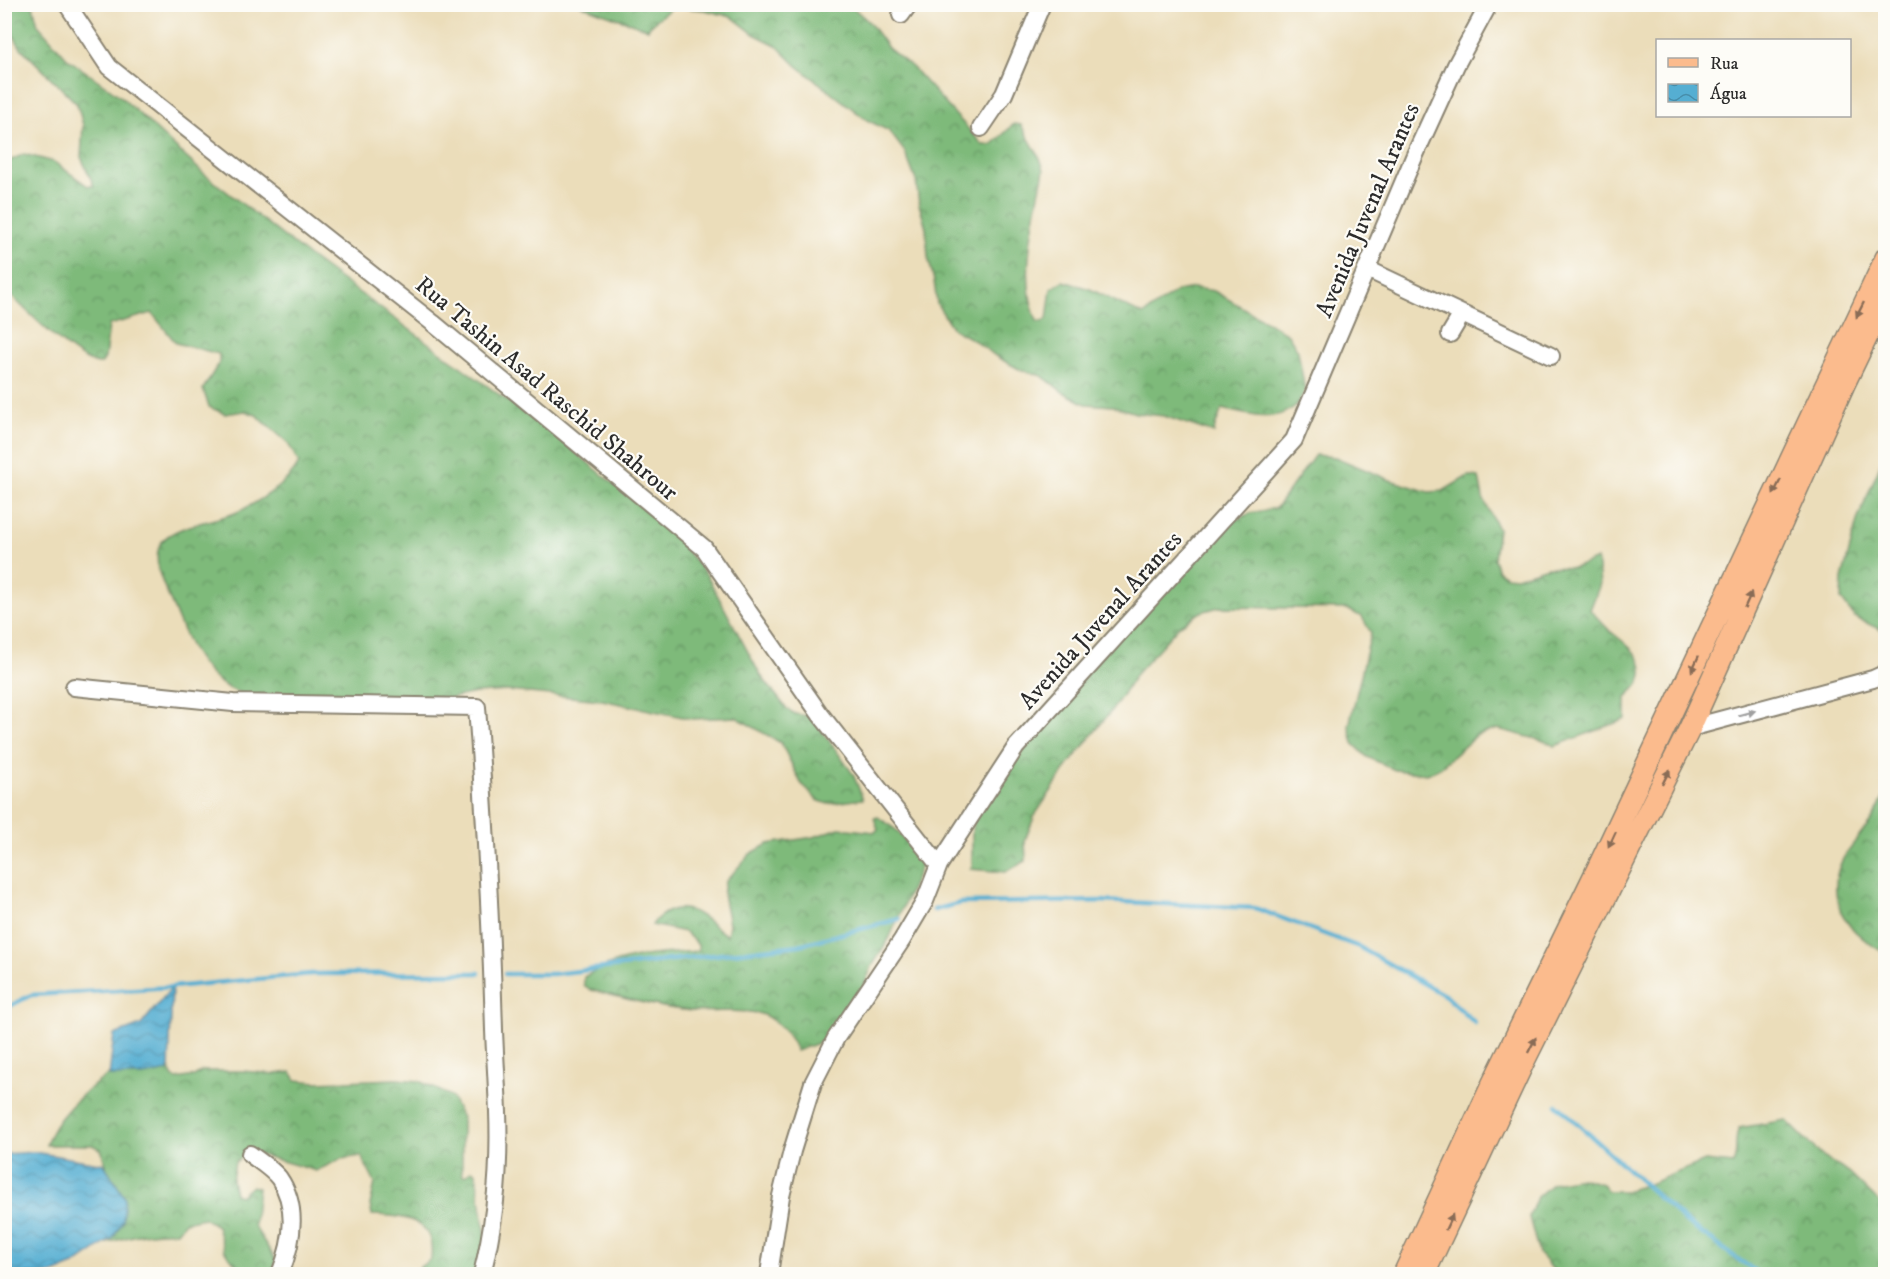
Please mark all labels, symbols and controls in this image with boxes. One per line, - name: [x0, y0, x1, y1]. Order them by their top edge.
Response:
- legend: [1656, 39, 1851, 117]
- text: Rua: [1710, 53, 1739, 75]
- text: Água: [1710, 82, 1747, 105]
- street label: Avenida Juvenal Arantes: [1309, 99, 1427, 322]
- street label: Rua Tashin Asad Raschid Shahrour: [409, 270, 684, 508]
- one-way arrow: [1856, 302, 1865, 319]
- one-way arrow: [1773, 478, 1782, 495]
- street label: Avenida Juvenal Arantes: [1013, 525, 1189, 716]
- one-way arrow: [1743, 590, 1753, 608]
- one-way arrow: [1690, 655, 1699, 672]
- one-way arrow: [1738, 708, 1756, 717]
- one-way arrow: [1661, 768, 1671, 785]
- one-way arrow: [1607, 831, 1616, 848]
- one-way arrow: [1528, 1037, 1537, 1054]
- one-way arrow: [1444, 1212, 1454, 1230]

